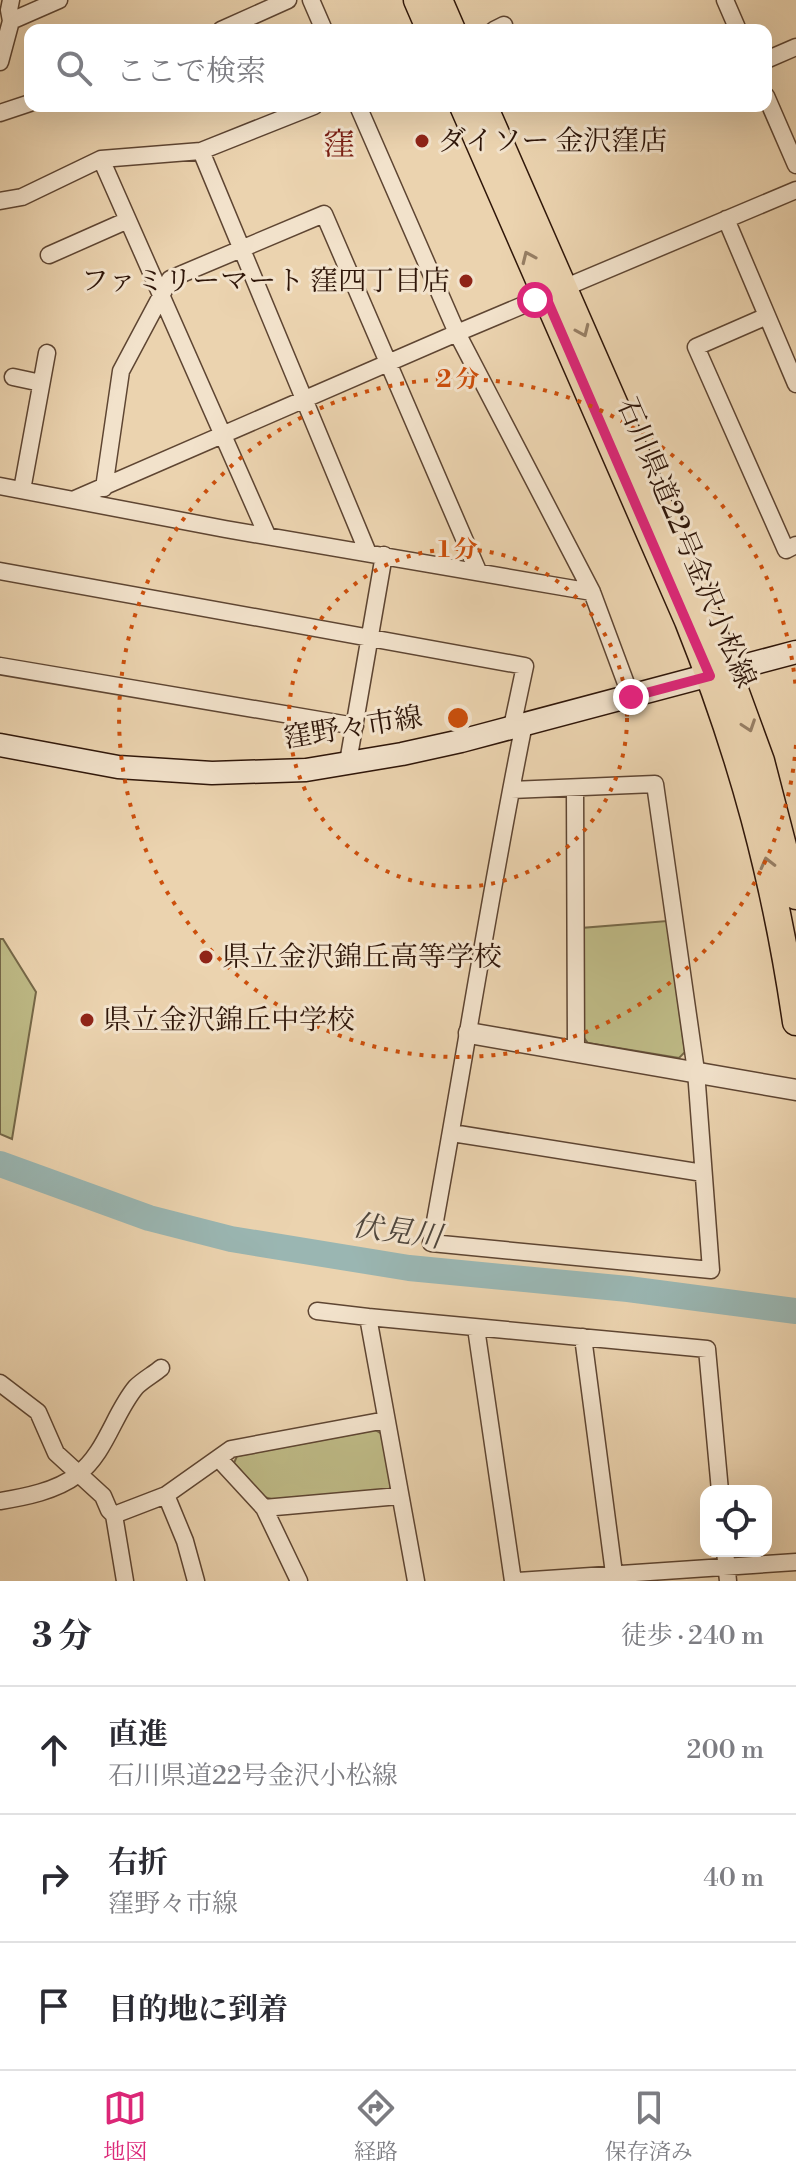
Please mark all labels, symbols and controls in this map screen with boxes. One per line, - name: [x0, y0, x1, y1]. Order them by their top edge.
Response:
- search box: [24, 24, 772, 112]
- icon: search: [52, 46, 96, 90]
- text: ここで検索: [116, 53, 266, 91]
- place label: ダイソー 金沢窪店: [438, 124, 667, 159]
- district label: 窪: [323, 125, 355, 165]
- marker: ダイソー 金沢窪店: [413, 132, 431, 150]
- one-way arrow: [522, 251, 538, 265]
- place label: ファミリーマート 窪四丁目店: [81, 264, 450, 299]
- marker: ファミリーマート 窪四丁目店: [457, 272, 475, 290]
- route start: [517, 282, 553, 318]
- one-way arrow: [573, 323, 589, 338]
- text: 2 分: [437, 365, 479, 395]
- street label: 石川県道22号金沢小松線: [609, 393, 763, 693]
- text: 1 分: [438, 535, 478, 565]
- route end: [613, 679, 649, 715]
- street label: 窪野々市線: [281, 700, 425, 756]
- centre of rings: [444, 704, 472, 732]
- one-way arrow: [739, 718, 755, 732]
- one-way arrow: [759, 856, 776, 870]
- place label: 県立金沢錦丘高等学校: [222, 940, 502, 975]
- marker: 県立金沢錦丘高等学校: [197, 948, 215, 966]
- place label: 県立金沢錦丘中学校: [103, 1003, 355, 1038]
- marker: 県立金沢錦丘中学校: [78, 1011, 96, 1029]
- water label: 伏見川: [350, 1207, 447, 1257]
- map controls: [700, 1485, 772, 1557]
- button: locate: [700, 1485, 772, 1557]
- text: 3 分: [32, 1616, 92, 1658]
- text: 徒歩 · 240 m: [621, 1620, 764, 1652]
- text: 直進: [108, 1716, 168, 1754]
- icon: ahead: [32, 1728, 76, 1772]
- text: 200 m: [687, 1734, 764, 1766]
- text: 石川県道22号金沢小松線: [108, 1760, 398, 1792]
- text: 右折: [108, 1844, 168, 1882]
- icon: right: [32, 1856, 76, 1900]
- text: 40 m: [703, 1862, 764, 1894]
- text: 窪野々市線: [108, 1888, 238, 1920]
- icon: arrive: [32, 1984, 76, 2028]
- text: 目的地に到着: [108, 1991, 288, 2029]
- tab: 地図: [103, 2086, 147, 2166]
- tab: 経路: [354, 2086, 398, 2166]
- tab: 保存済み: [605, 2086, 693, 2166]

